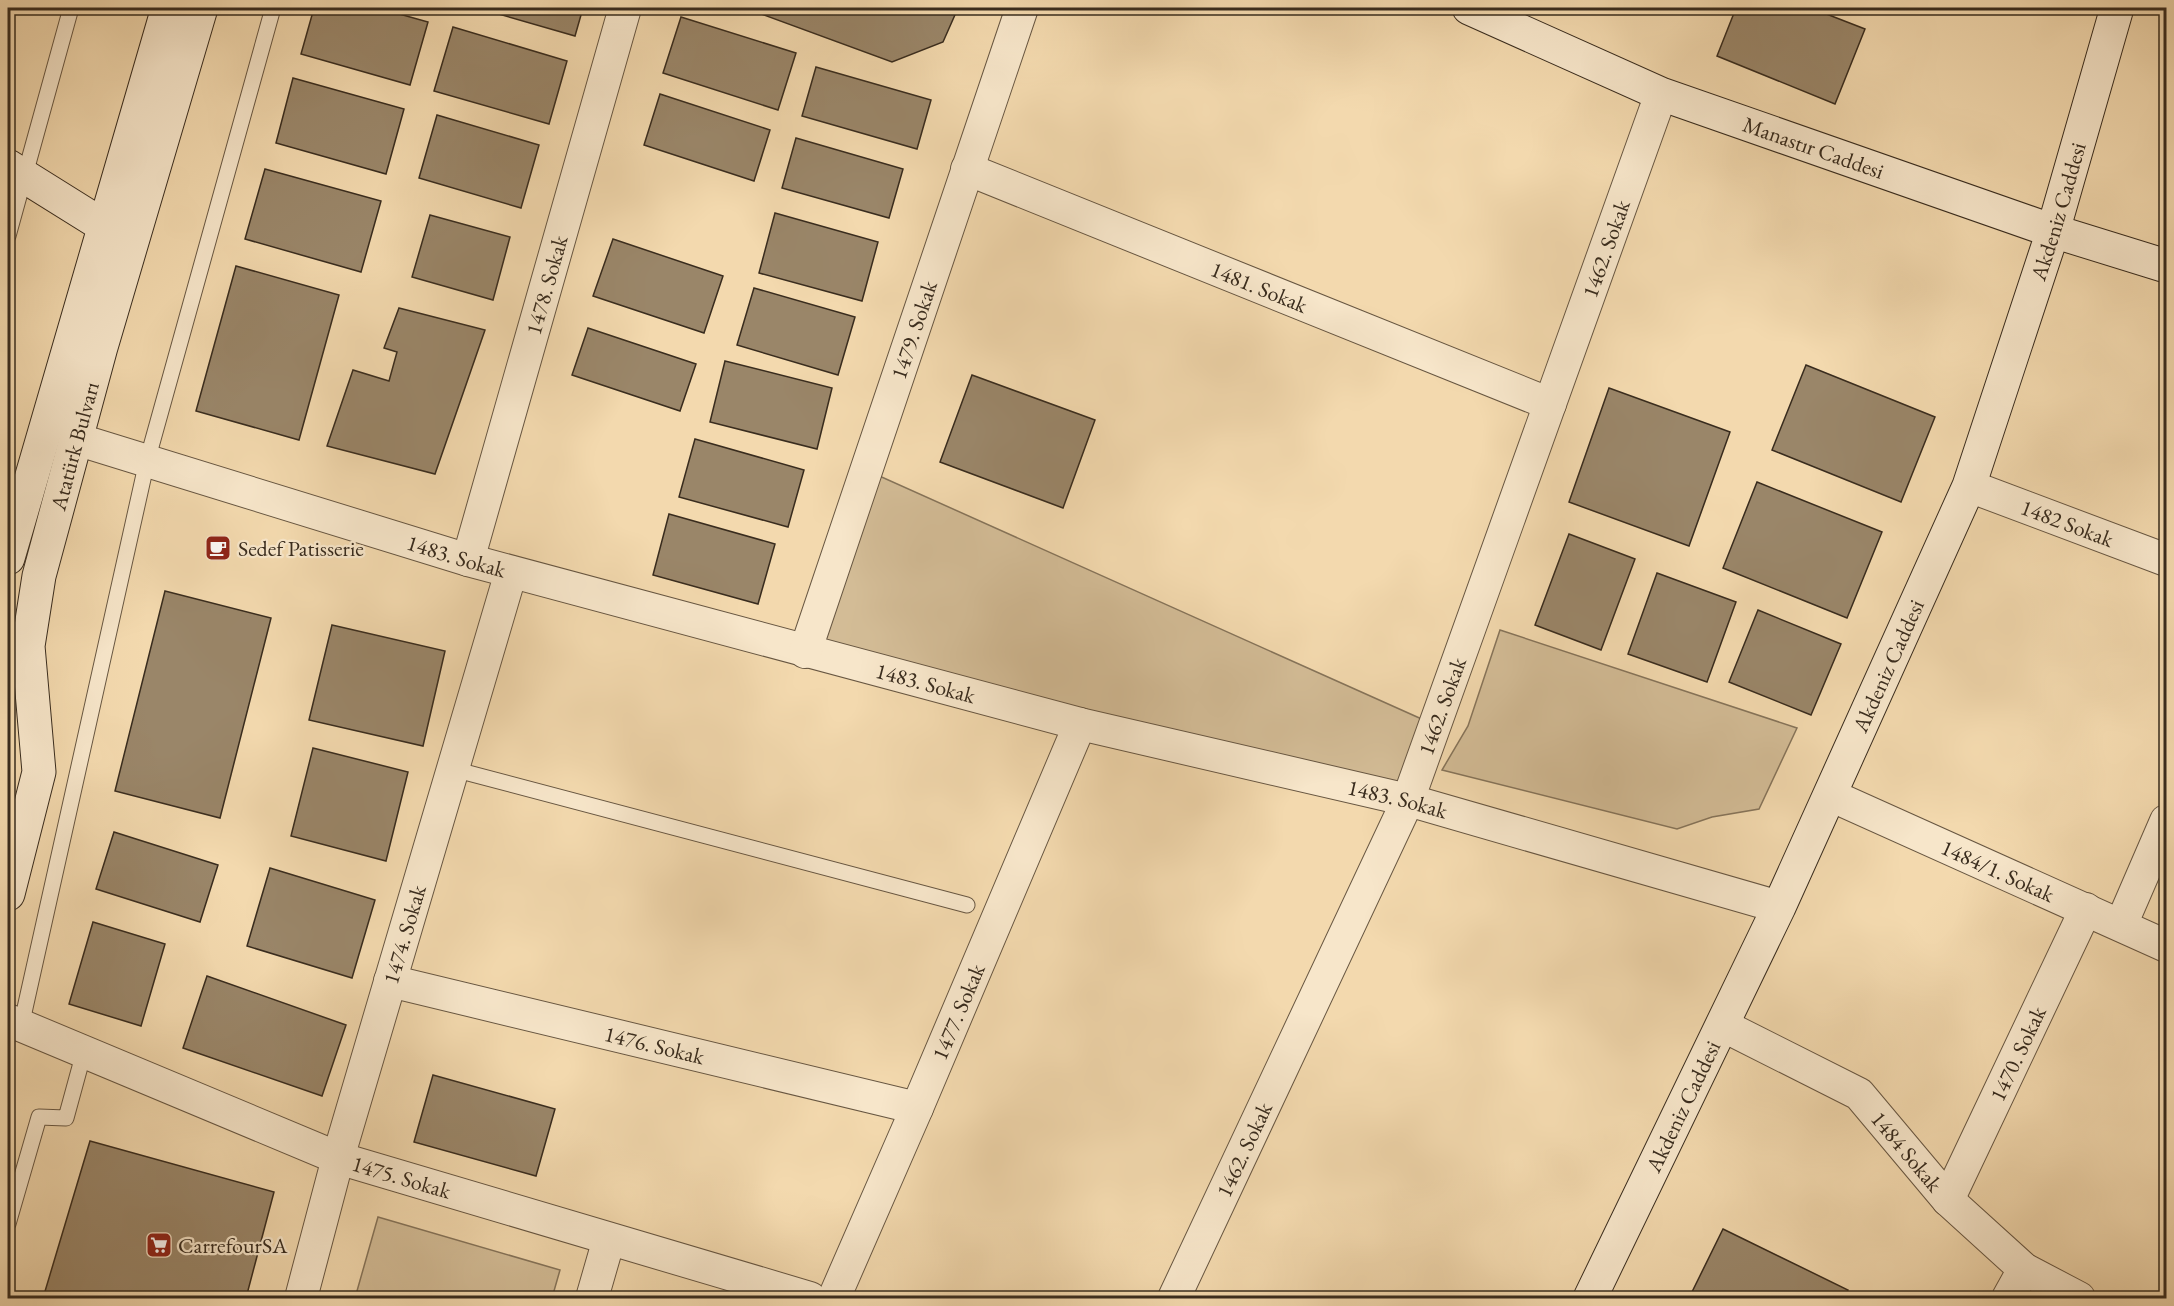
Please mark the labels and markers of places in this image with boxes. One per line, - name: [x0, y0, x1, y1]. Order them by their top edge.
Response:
- cafe icon: Sedef Patisserie: [203, 533, 233, 563]
- place label: Sedef Patisserie: [238, 534, 364, 563]
- supermarket icon: CarrefourSA: [144, 1230, 174, 1260]
- place label: CarrefourSA: [178, 1231, 288, 1260]

